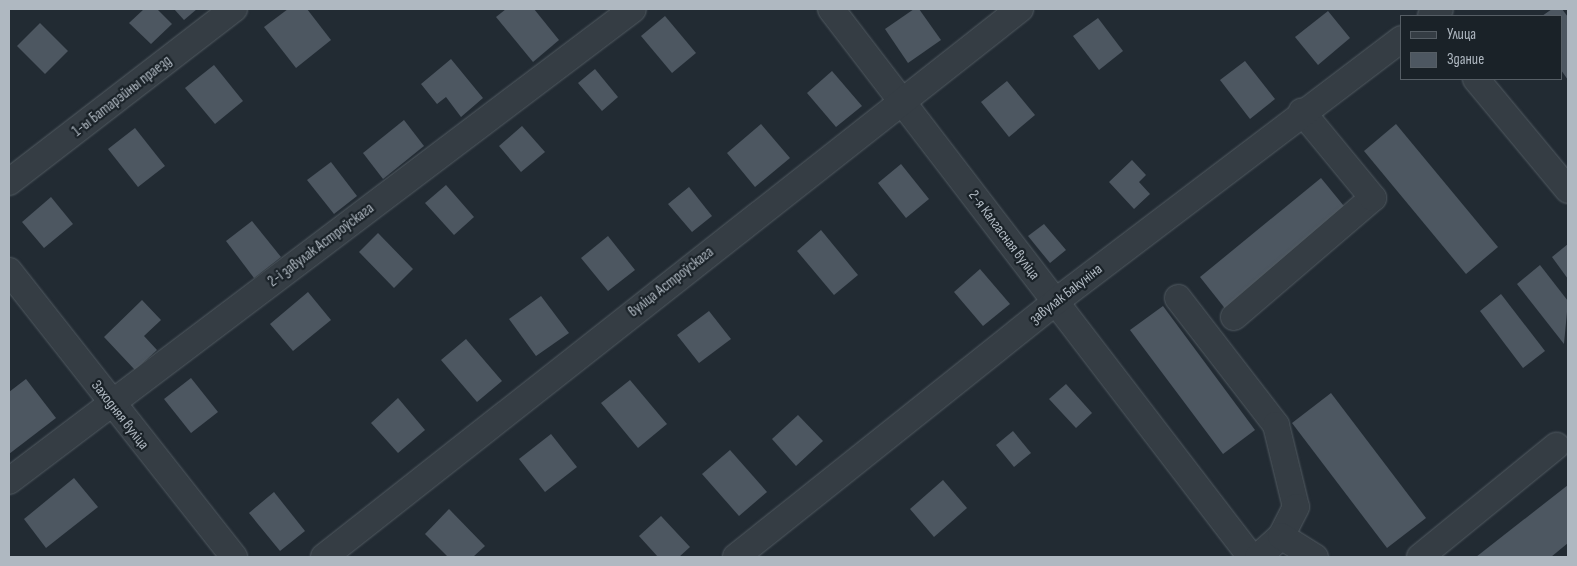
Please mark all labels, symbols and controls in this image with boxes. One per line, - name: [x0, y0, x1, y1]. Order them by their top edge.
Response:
- legend: [1400, 15, 1562, 80]
- text: Улица: [1447, 25, 1476, 44]
- text: Здание: [1447, 50, 1484, 69]
- street label: 1-ы Батарэйны праезд: [69, 52, 175, 140]
- street label: 2-я Калгасная вуліца: [964, 187, 1044, 283]
- street label: 2-і завулак Астроўскага: [264, 199, 378, 291]
- street label: вуліца Астроўскага: [625, 243, 717, 321]
- street label: завулак Бакуніна: [1026, 260, 1106, 328]
- street label: Заходняя вуліца: [87, 377, 153, 453]

